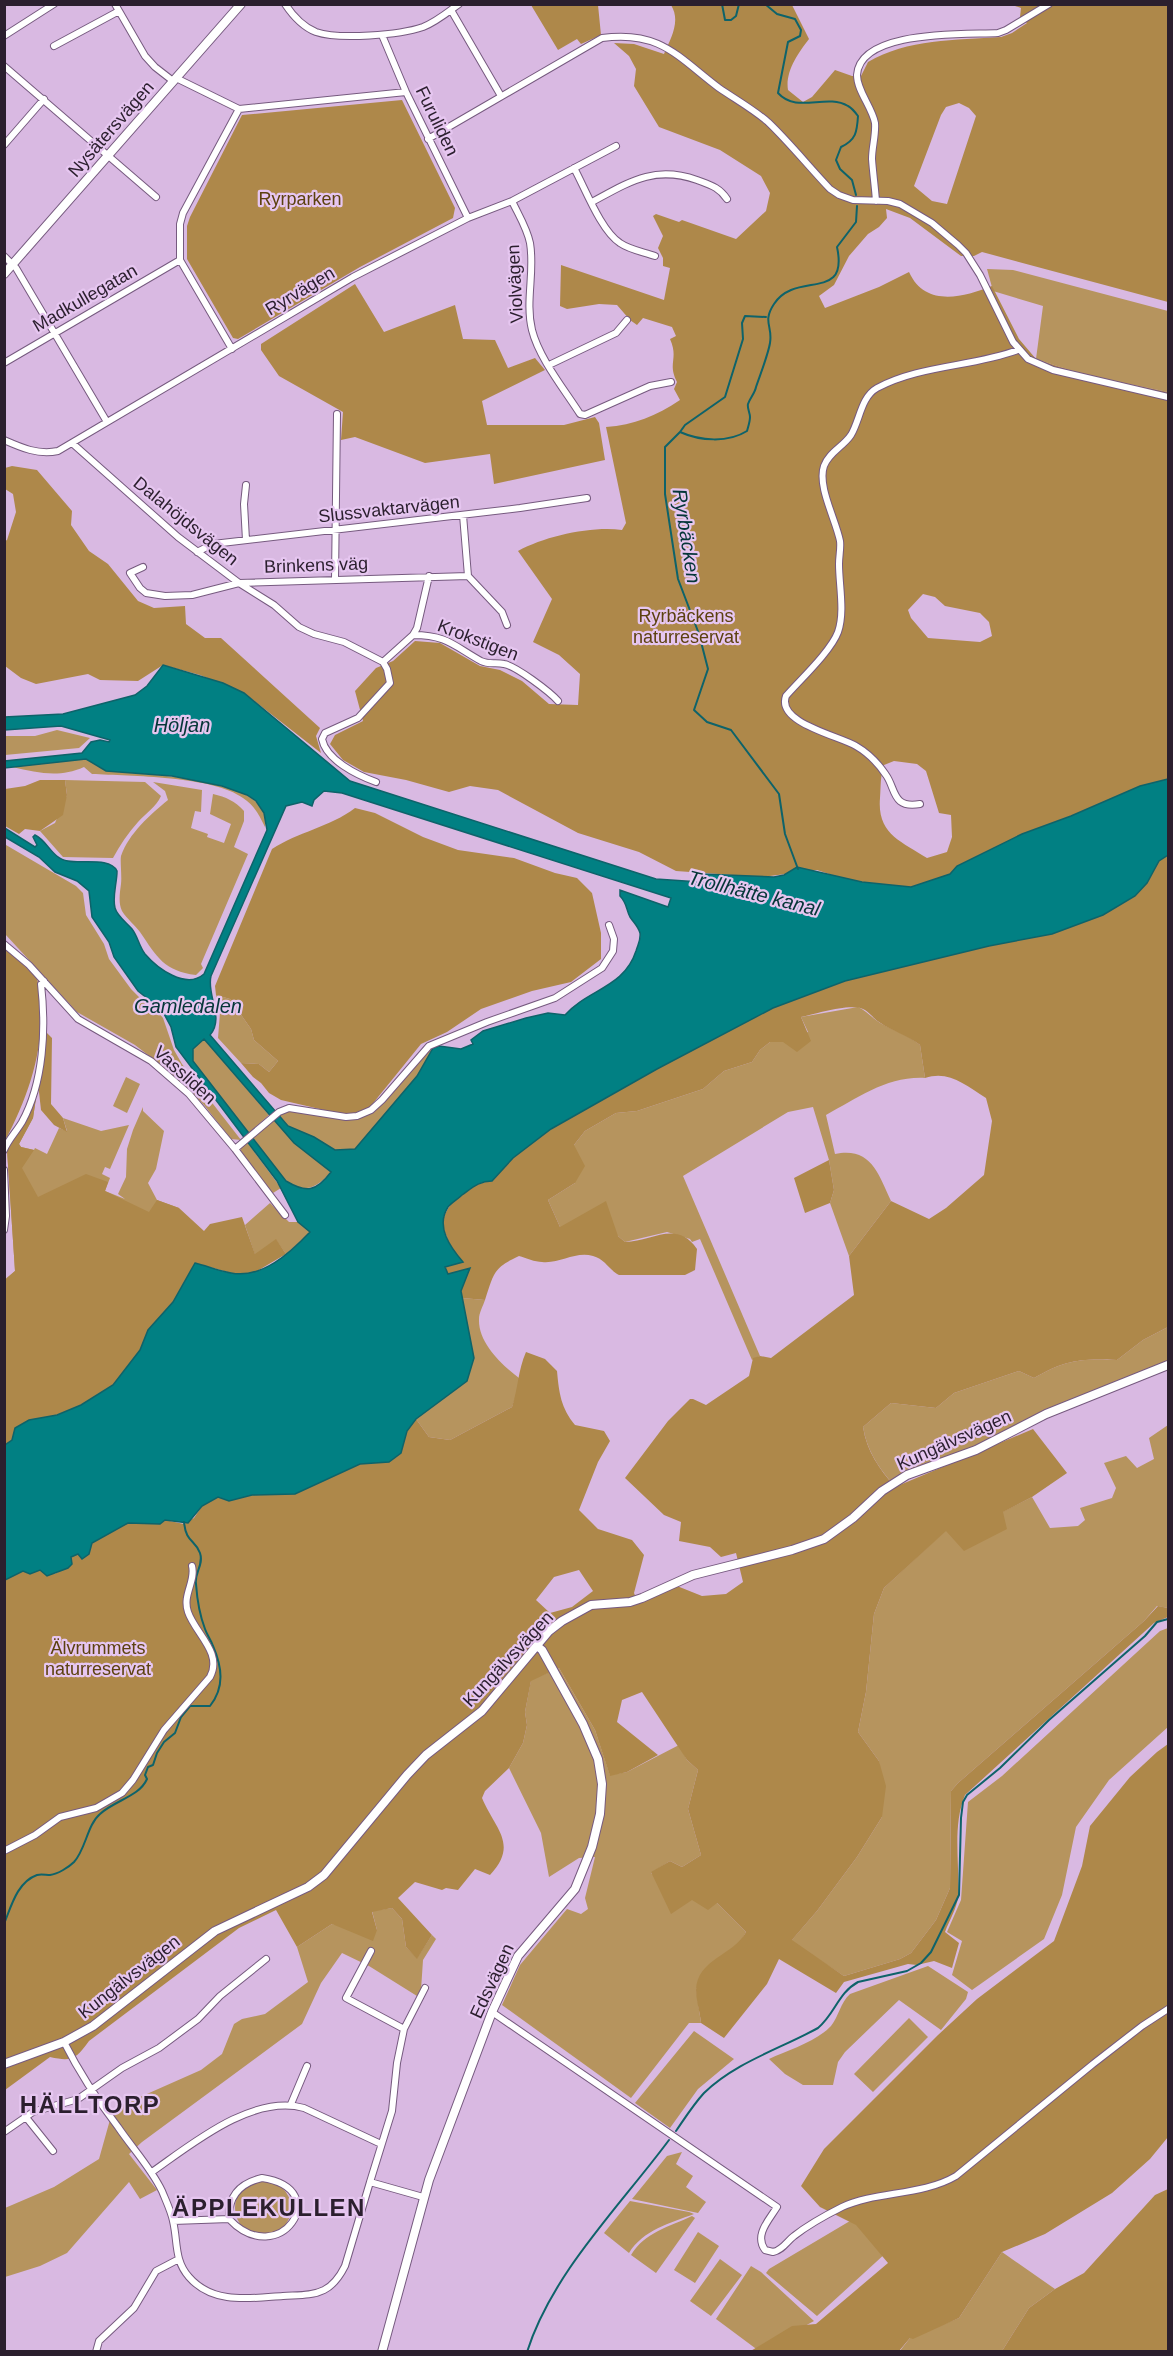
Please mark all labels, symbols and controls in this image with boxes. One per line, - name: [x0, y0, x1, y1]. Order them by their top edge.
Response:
- street label: Nysätersvägen: [64, 77, 158, 181]
- street label: Furuliden: [412, 83, 462, 159]
- park label: Ryrparken: [258, 189, 342, 209]
- street label: Violvägen: [503, 244, 527, 324]
- street label: Madkullegatan: [29, 260, 141, 336]
- street label: Ryrvägen: [262, 263, 338, 319]
- street label: Dalahöjdsvägen: [130, 473, 242, 569]
- water label: Ryrbäcken: [669, 487, 705, 585]
- street label: Slussvaktarvägen: [317, 492, 461, 526]
- street label: Brinkens väg: [264, 553, 368, 577]
- park label: Ryrbäckens naturreservat: [633, 606, 739, 647]
- street label: Krokstigen: [435, 615, 521, 665]
- water label: Höljan: [154, 714, 210, 736]
- water label: Trollhätte kanal: [686, 866, 823, 920]
- water label: Gamledalen: [134, 995, 242, 1017]
- street label: Vassliden: [150, 1042, 220, 1108]
- street label: Kungälvsvägen: [894, 1406, 1014, 1474]
- street label: Kungälvsvägen: [459, 1607, 557, 1711]
- park label: Älvrummets naturreservat: [45, 1638, 151, 1679]
- street label: Kungälvsvägen: [74, 1931, 184, 2023]
- street label: Edsvägen: [466, 1940, 518, 2022]
- district label: HÄLLTORP: [20, 2091, 160, 2118]
- district label: ÄPPLEKULLEN: [172, 2194, 366, 2221]

